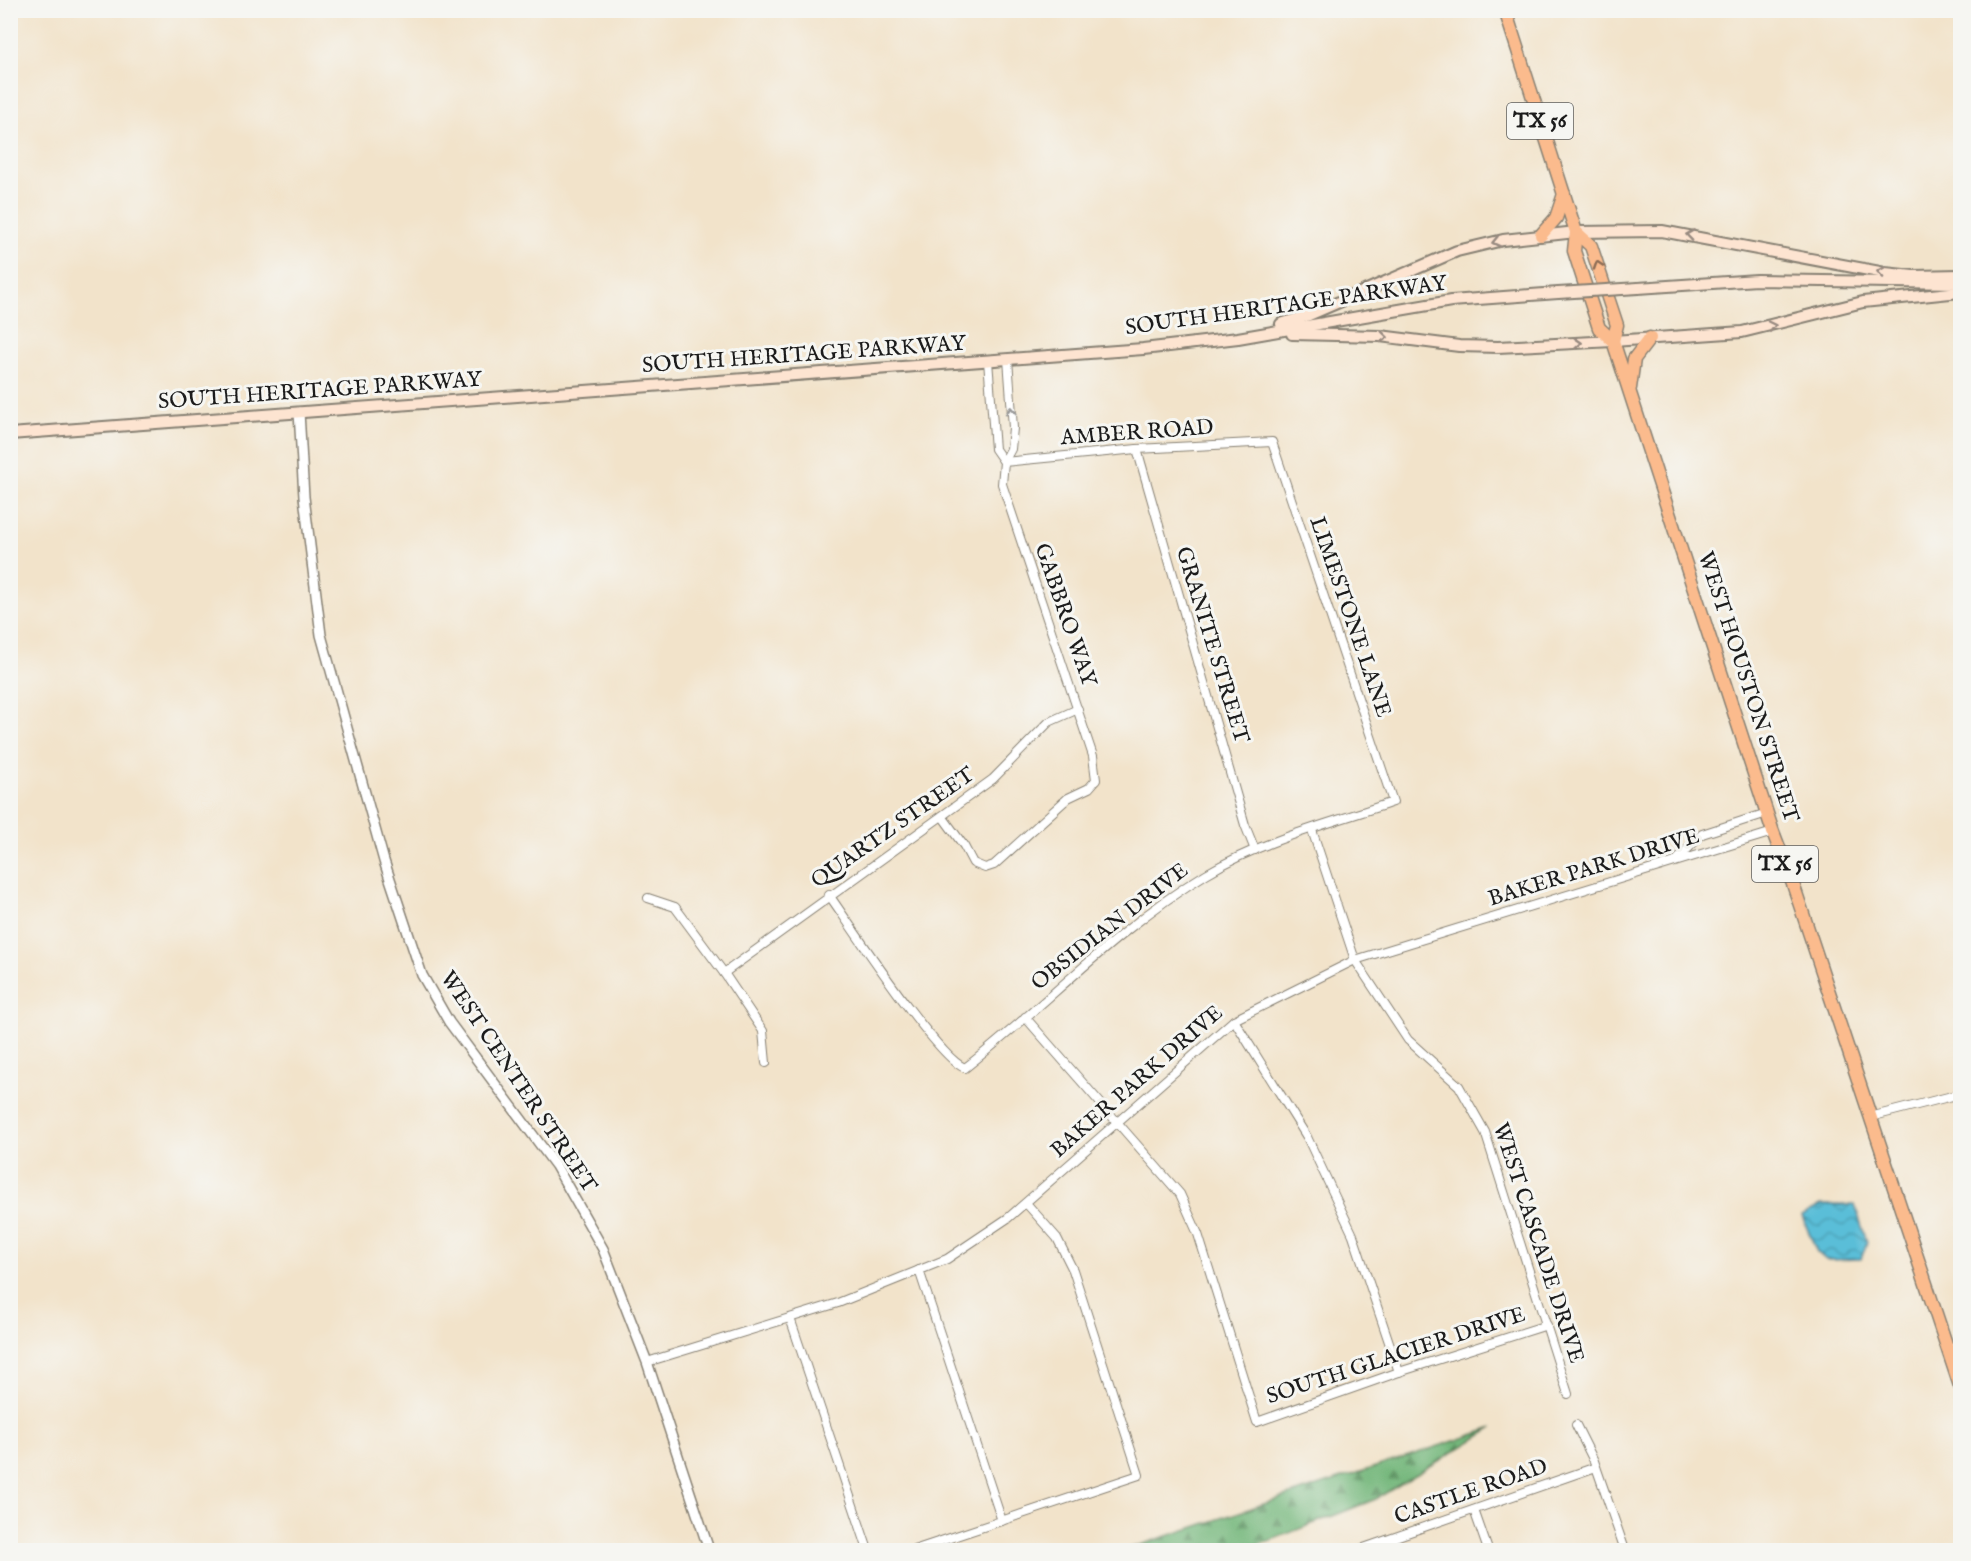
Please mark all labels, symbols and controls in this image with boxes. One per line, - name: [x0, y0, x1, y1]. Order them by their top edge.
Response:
- road number: TX 56: [1507, 103, 1573, 139]
- one-way arrow: [1685, 230, 1694, 242]
- one-way arrow: [1491, 234, 1501, 247]
- one-way arrow: [1592, 260, 1605, 271]
- one-way arrow: [1877, 266, 1887, 279]
- street label: SOUTH HERITAGE PARKWAY: [1123, 269, 1450, 342]
- one-way arrow: [1767, 320, 1777, 333]
- street label: SOUTH HERITAGE PARKWAY: [641, 330, 968, 380]
- one-way arrow: [1380, 330, 1389, 343]
- one-way arrow: [1574, 337, 1583, 350]
- street label: SOUTH HERITAGE PARKWAY: [157, 366, 484, 416]
- one-way arrow: [1005, 407, 1018, 416]
- street label: AMBER ROAD: [1059, 414, 1214, 452]
- street label: LIMESTONE LANE: [1303, 513, 1397, 721]
- street label: GABBRO WAY: [1027, 540, 1103, 691]
- street label: GRANITE STREET: [1169, 543, 1255, 747]
- street label: WEST HOUSTON STREET: [1691, 548, 1805, 826]
- street label: QUARTZ STREET: [806, 761, 980, 895]
- street label: BAKER PARK DRIVE: [1485, 823, 1703, 913]
- road number: TX 56: [1752, 846, 1818, 882]
- street label: OBSIDIAN DRIVE: [1026, 857, 1194, 997]
- street label: WEST CENTER STREET: [433, 966, 603, 1198]
- street label: BAKER PARK DRIVE: [1045, 999, 1229, 1165]
- street label: WEST CASCADE DRIVE: [1486, 1119, 1590, 1367]
- street label: SOUTH GLACIER DRIVE: [1263, 1301, 1529, 1411]
- street label: CASTLE ROAD: [1391, 1453, 1551, 1531]

